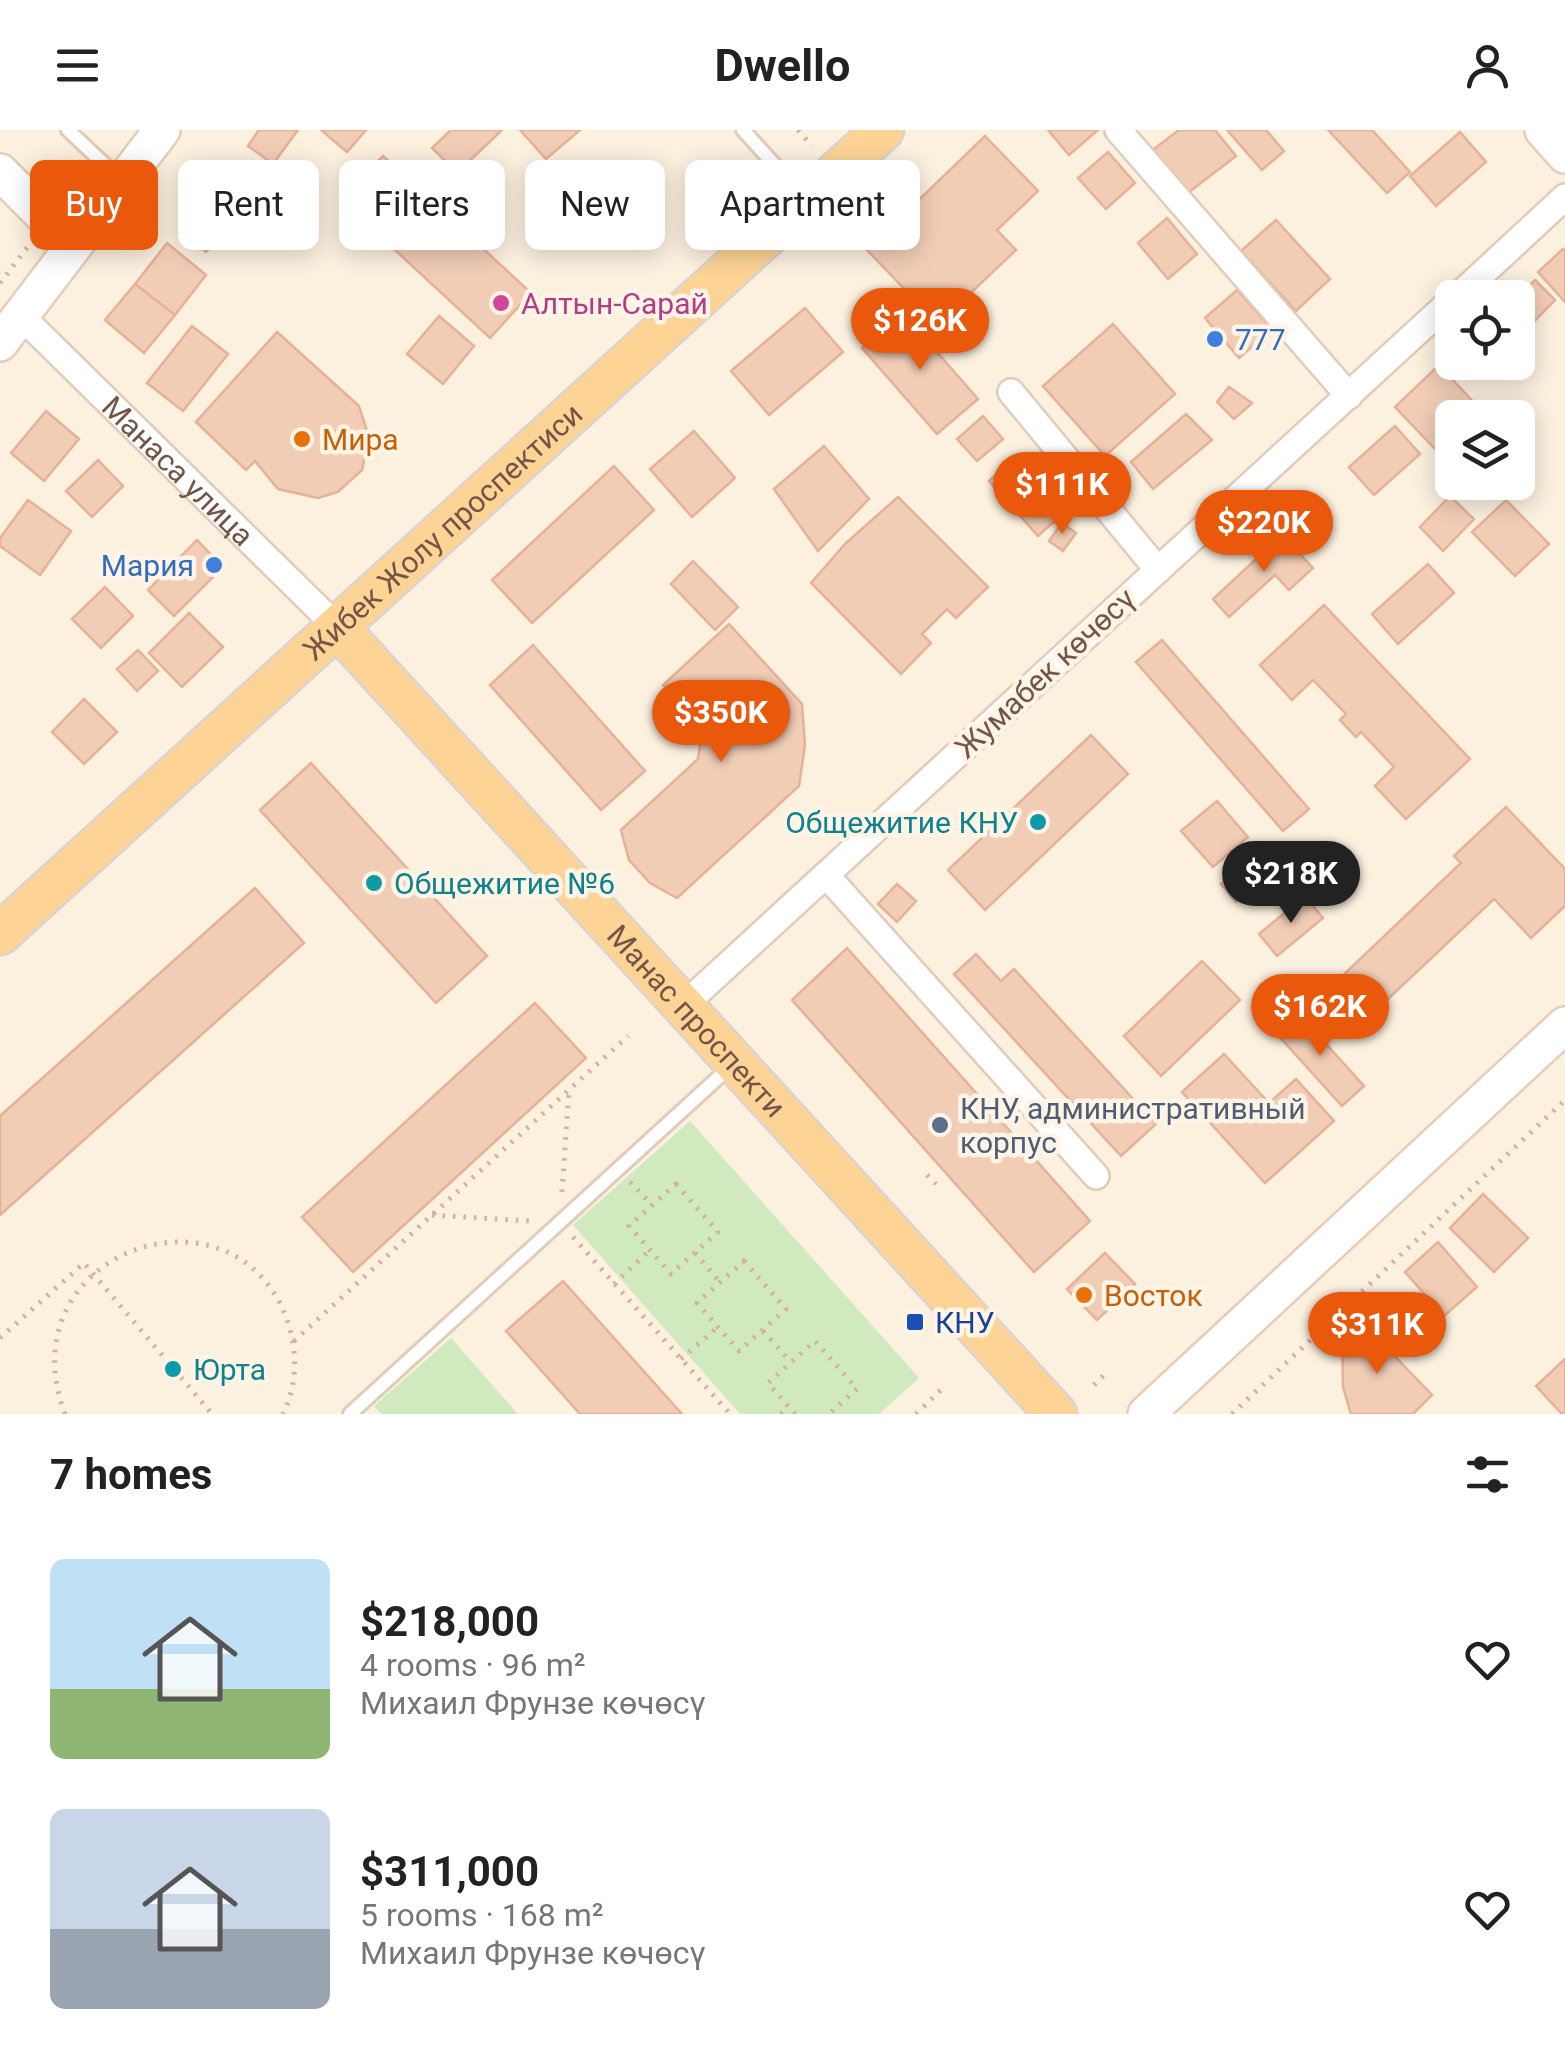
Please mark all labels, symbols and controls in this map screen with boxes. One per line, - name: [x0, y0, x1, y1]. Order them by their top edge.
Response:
- icon: menu: [50, 38, 105, 93]
- icon: person: [1460, 38, 1515, 93]
- text: Dwello: [715, 39, 850, 92]
- chip: Buy: [30, 160, 158, 250]
- chip: Rent: [178, 160, 319, 250]
- chip: Filters: [339, 160, 505, 250]
- chip: New: [525, 160, 665, 250]
- chip: Apartment: [685, 160, 920, 250]
- map controls: [1435, 280, 1535, 500]
- button: locate: [1435, 280, 1535, 380]
- place label: Алтын-Сарай: [521, 286, 708, 321]
- pin: $126K: [850, 288, 990, 373]
- marker: Алтын-Сарай: [490, 292, 512, 314]
- text: $126K: [873, 301, 967, 339]
- place label: 777: [1235, 322, 1286, 357]
- marker: 777: [1204, 328, 1226, 350]
- street label: Манаса улица: [95, 389, 261, 553]
- street label: Жибек Жолу проспектиси: [296, 396, 589, 667]
- button: layers: [1435, 400, 1535, 500]
- place label: Мира: [322, 422, 399, 457]
- marker: Мира: [291, 428, 313, 450]
- pin: $111K: [992, 452, 1132, 537]
- text: $111K: [1015, 465, 1109, 503]
- pin: $220K: [1194, 490, 1334, 575]
- text: $220K: [1217, 503, 1311, 541]
- place label: Мария: [101, 548, 194, 583]
- marker: Мария: [203, 554, 225, 576]
- street label: Жумабек көчөсү: [948, 581, 1142, 765]
- pin: $350K: [651, 680, 791, 765]
- text: $350K: [674, 693, 768, 731]
- place label: Общежитие КНУ: [785, 805, 1018, 840]
- marker: Общежитие КНУ: [1027, 811, 1049, 833]
- pin: $218K: [1221, 841, 1361, 926]
- text: $218K: [1244, 854, 1338, 892]
- place label: Общежитие №6: [394, 866, 615, 901]
- marker: Общежитие №6: [363, 872, 385, 894]
- street label: Манас проспекти: [600, 918, 793, 1124]
- pin: $162K: [1250, 974, 1390, 1059]
- text: $162K: [1273, 987, 1367, 1025]
- place label: КНУ, административный корпус: [960, 1091, 1305, 1160]
- marker: КНУ, административный корпус: [929, 1114, 951, 1136]
- place label: Восток: [1104, 1278, 1203, 1313]
- marker: Восток: [1073, 1284, 1095, 1306]
- pin: $311K: [1307, 1292, 1447, 1377]
- place label: КНУ: [935, 1305, 995, 1340]
- text: $311K: [1330, 1305, 1424, 1343]
- marker: КНУ: [904, 1311, 926, 1333]
- place label: Юрта: [193, 1352, 266, 1387]
- marker: Юрта: [162, 1358, 184, 1380]
- icon: filters: [1460, 1447, 1515, 1502]
- text: 7 homes: [50, 1450, 212, 1499]
- text: $218,000: [360, 1597, 539, 1646]
- icon: home: [130, 1599, 250, 1719]
- icon: heart: [1460, 1632, 1515, 1687]
- text: 4 rooms · 96 m²: [360, 1646, 585, 1684]
- text: Михаил Фрунзе көчөсү: [360, 1684, 705, 1722]
- text: $311,000: [360, 1847, 539, 1896]
- icon: home: [130, 1849, 250, 1969]
- icon: heart: [1460, 1882, 1515, 1937]
- text: 5 rooms · 168 m²: [360, 1896, 603, 1934]
- text: Михаил Фрунзе көчөсү: [360, 1934, 705, 1972]

